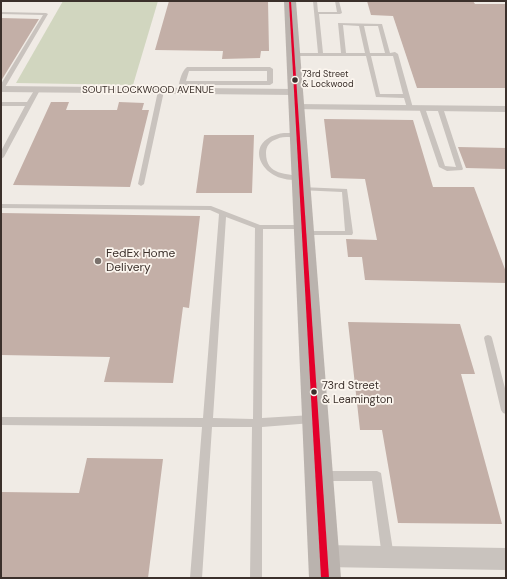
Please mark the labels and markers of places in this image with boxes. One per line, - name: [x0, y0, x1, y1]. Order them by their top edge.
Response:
- place label: 73rd Street & Lockwood: [302, 70, 354, 91]
- marker: 73rd Street & Lockwood: [290, 75, 300, 85]
- place label: FedEx Home Delivery: [106, 247, 175, 275]
- marker: FedEx Home Delivery: [93, 256, 103, 266]
- place label: 73rd Street & Leamington: [322, 379, 393, 405]
- marker: 73rd Street & Leamington: [309, 387, 319, 397]

